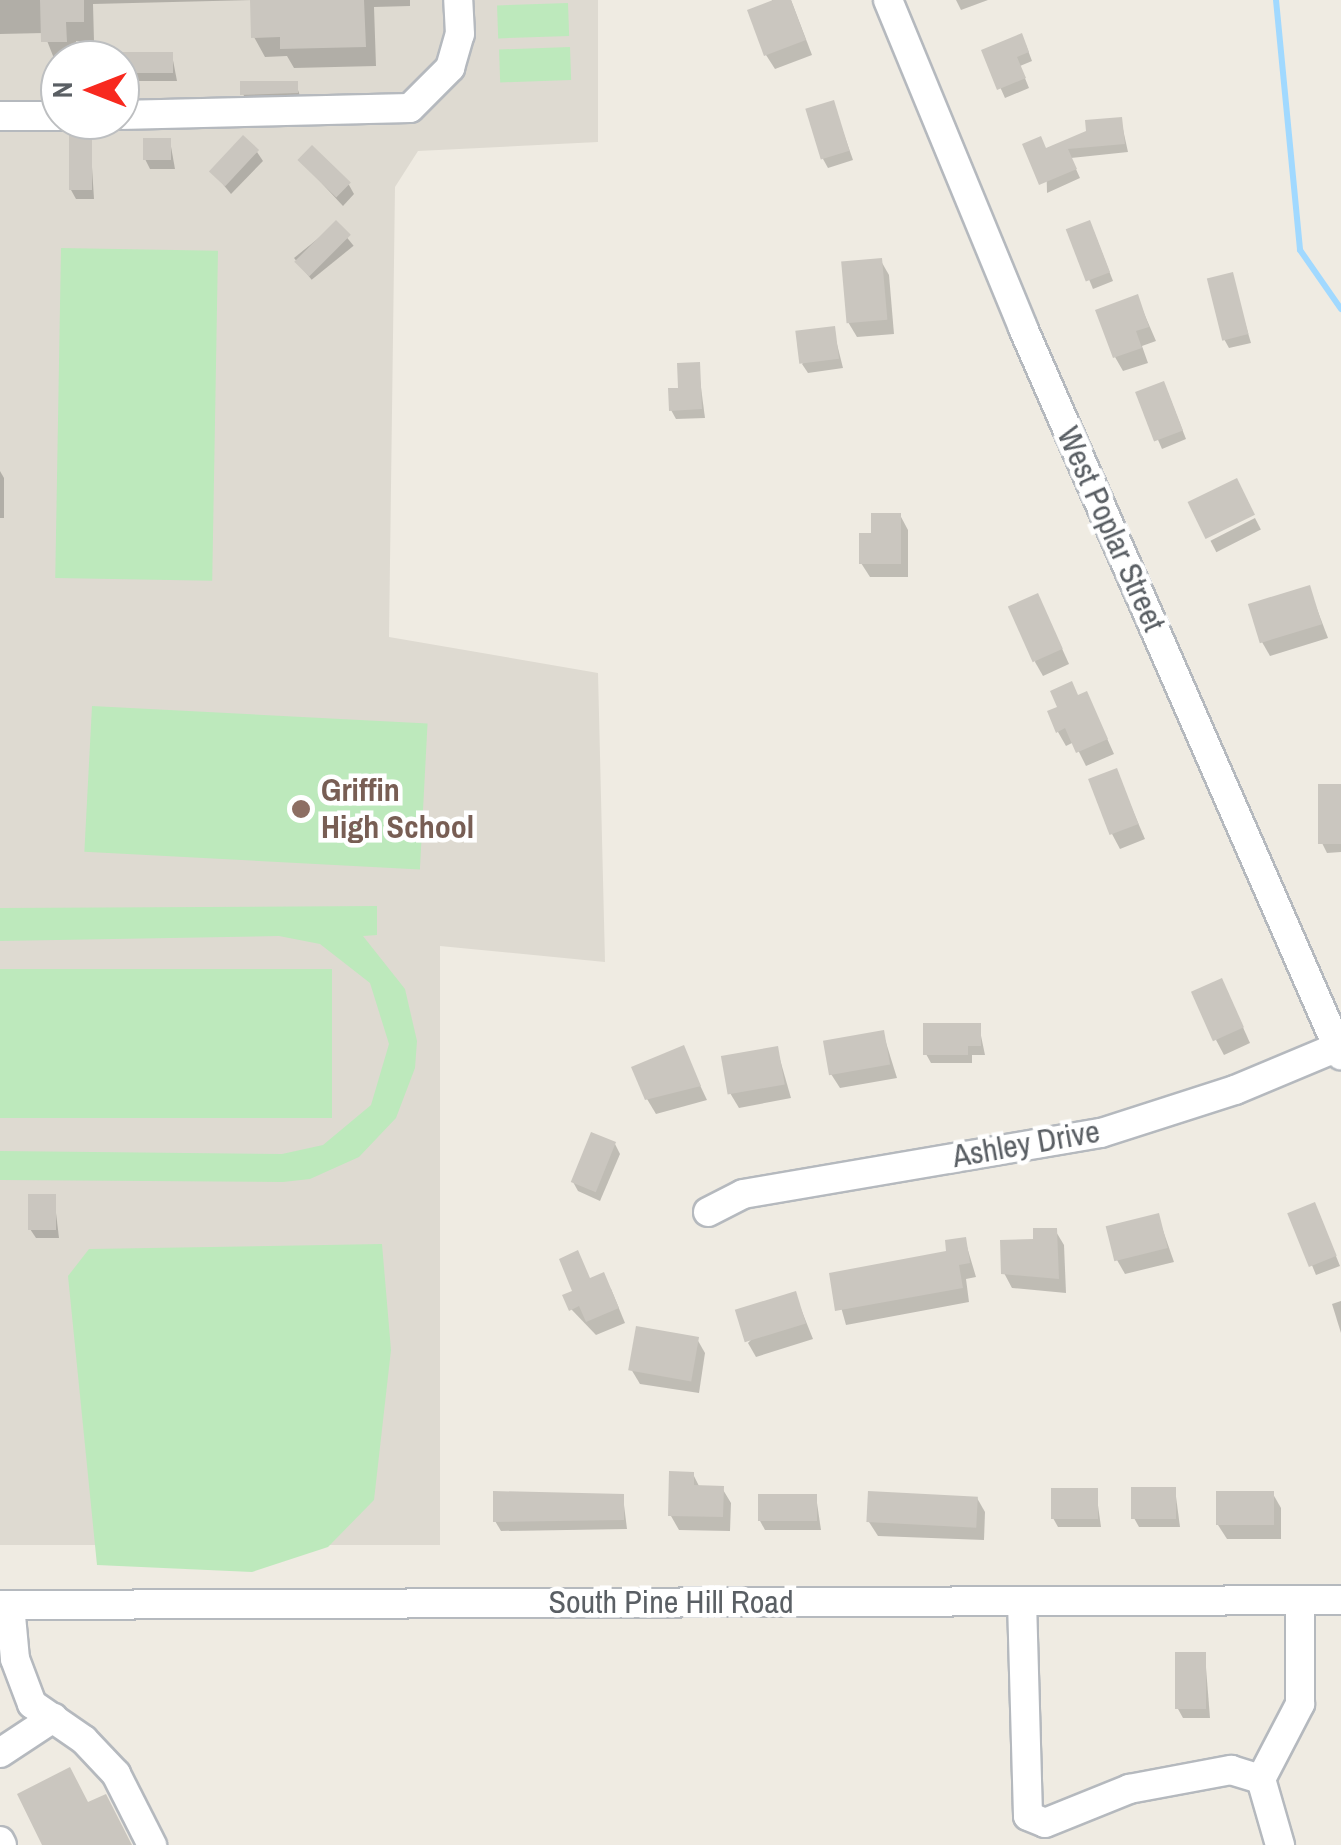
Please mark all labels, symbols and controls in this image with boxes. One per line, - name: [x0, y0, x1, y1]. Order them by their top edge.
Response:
- north arrow: [40, 40, 140, 140]
- text: N: [43, 82, 81, 98]
- street label: West Poplar Street: [1049, 421, 1173, 637]
- place label: Griffin High School: [321, 772, 474, 847]
- marker: Griffin High School: [290, 798, 312, 820]
- street label: Ashley Drive: [949, 1112, 1103, 1176]
- street label: South Pine Hill Road: [548, 1583, 794, 1621]

